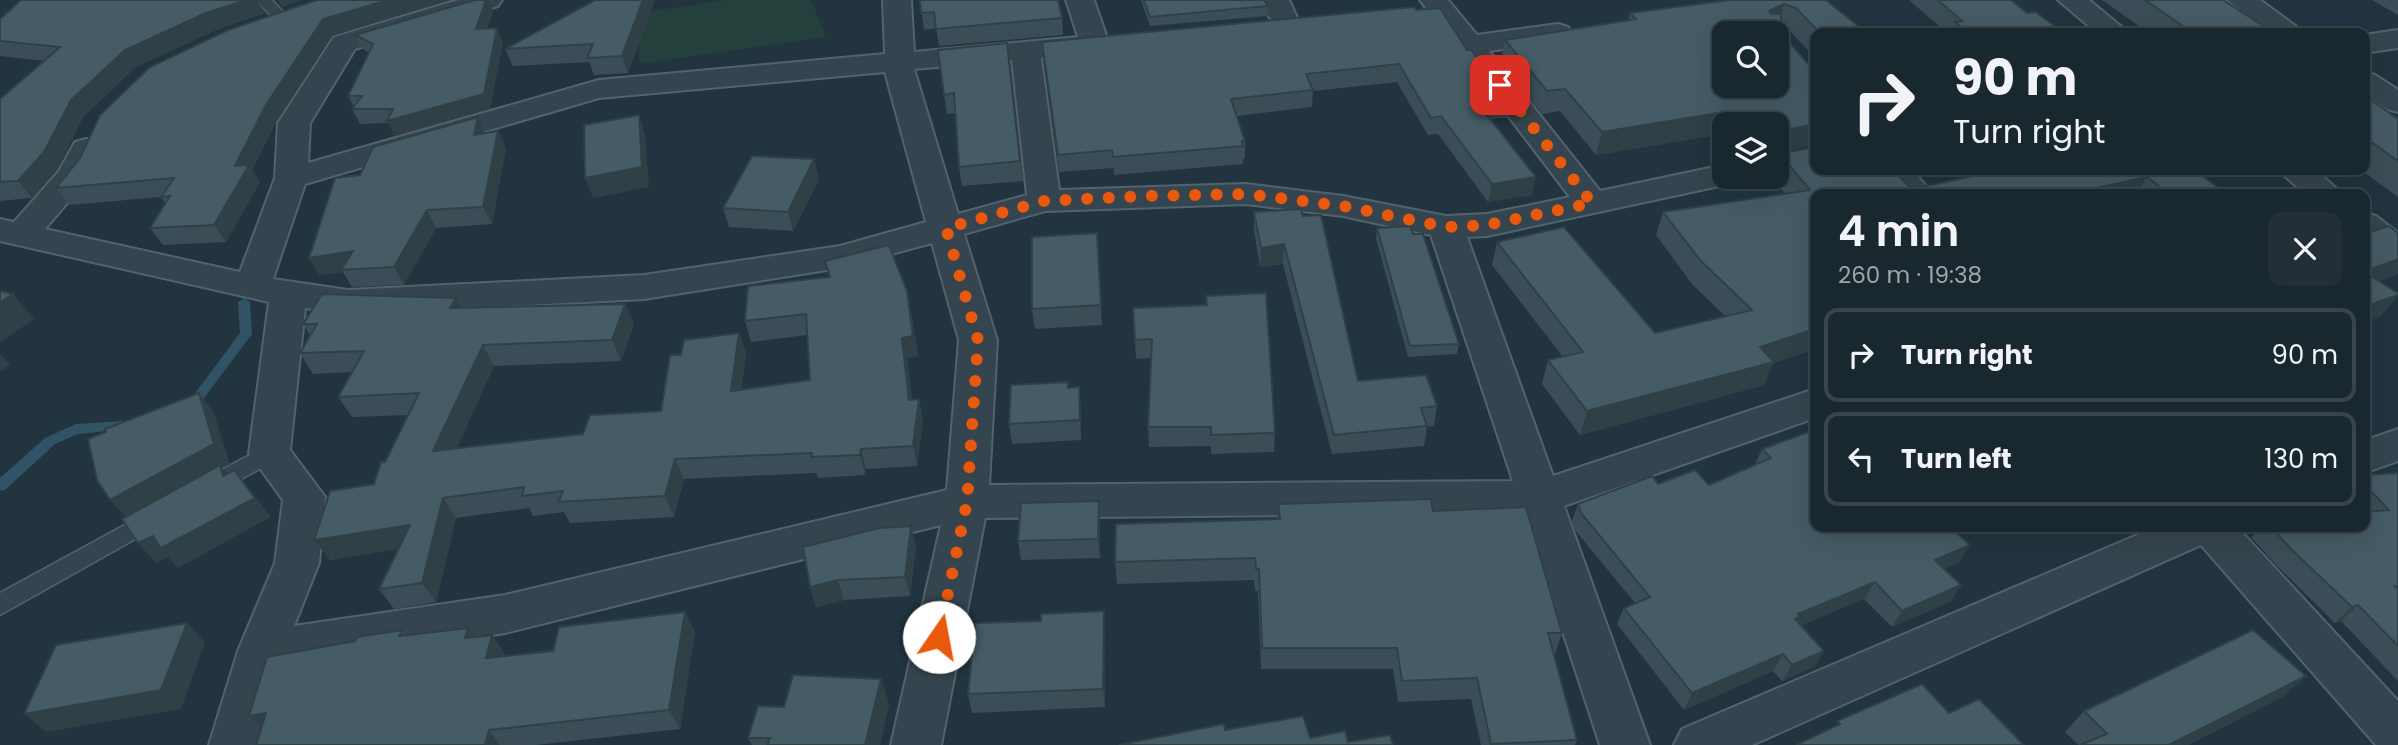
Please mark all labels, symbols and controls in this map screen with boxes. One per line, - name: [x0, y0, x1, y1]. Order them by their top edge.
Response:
- map controls: [1712, 21, 1789, 189]
- button: search: [1712, 21, 1789, 98]
- text: 90 m: [1953, 44, 2077, 112]
- pin: [1470, 55, 1530, 115]
- icon: right: [1838, 56, 1929, 147]
- icon: arrive: [1481, 66, 1519, 104]
- text: Turn right: [1953, 109, 2105, 154]
- button: layers: [1712, 112, 1789, 189]
- text: 4 min: [1838, 202, 1959, 261]
- button: close: [2268, 212, 2342, 286]
- text: 260 m · 19:38: [1838, 259, 1982, 291]
- icon: right: [1842, 336, 1880, 374]
- text: Turn right: [1901, 337, 2033, 373]
- text: 90 m: [2272, 337, 2338, 373]
- icon: left: [1842, 440, 1880, 478]
- text: Turn left: [1901, 441, 2012, 477]
- text: 130 m: [2264, 441, 2338, 477]
- position arrow: [902, 600, 976, 674]

